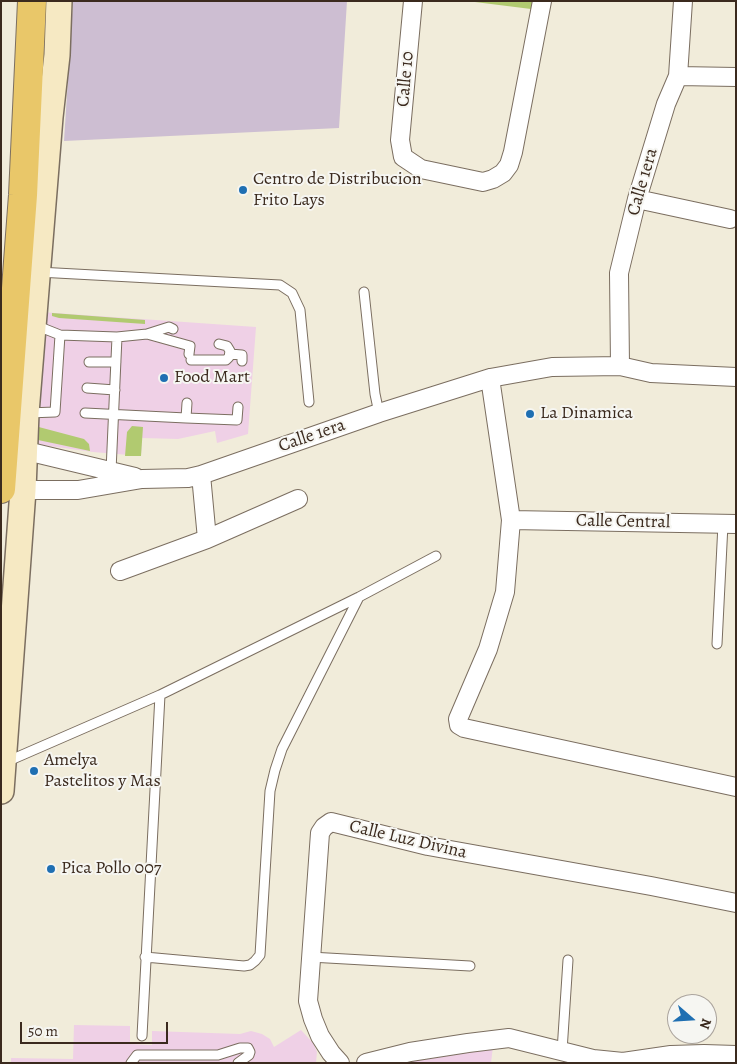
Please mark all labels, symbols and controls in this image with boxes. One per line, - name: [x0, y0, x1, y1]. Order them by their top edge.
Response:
- street label: Calle 10: [393, 50, 419, 108]
- street label: Calle 1era: [623, 146, 663, 218]
- place label: Centro de Distribucion Frito Lays: [253, 169, 422, 212]
- marker: Centro de Distribucion Frito Lays: [237, 184, 249, 196]
- place label: Food Mart: [174, 367, 250, 389]
- marker: Food Mart: [158, 372, 170, 384]
- place label: La Dinamica: [540, 403, 633, 425]
- marker: La Dinamica: [524, 408, 536, 420]
- street label: Calle 1era: [276, 414, 348, 458]
- street label: Calle Central: [576, 510, 670, 534]
- place label: Amelya Pastelitos y Mas: [44, 750, 161, 792]
- marker: Amelya Pastelitos y Mas: [28, 765, 40, 777]
- street label: Calle Luz Divina: [347, 816, 469, 864]
- place label: Pica Pollo 007: [61, 858, 161, 880]
- marker: Pica Pollo 007: [45, 863, 57, 875]
- north arrow: [667, 994, 717, 1044]
- scale bar: [22, 1012, 170, 1044]
- text: N: [695, 1016, 716, 1032]
- text: 50 m: [28, 1021, 58, 1041]

